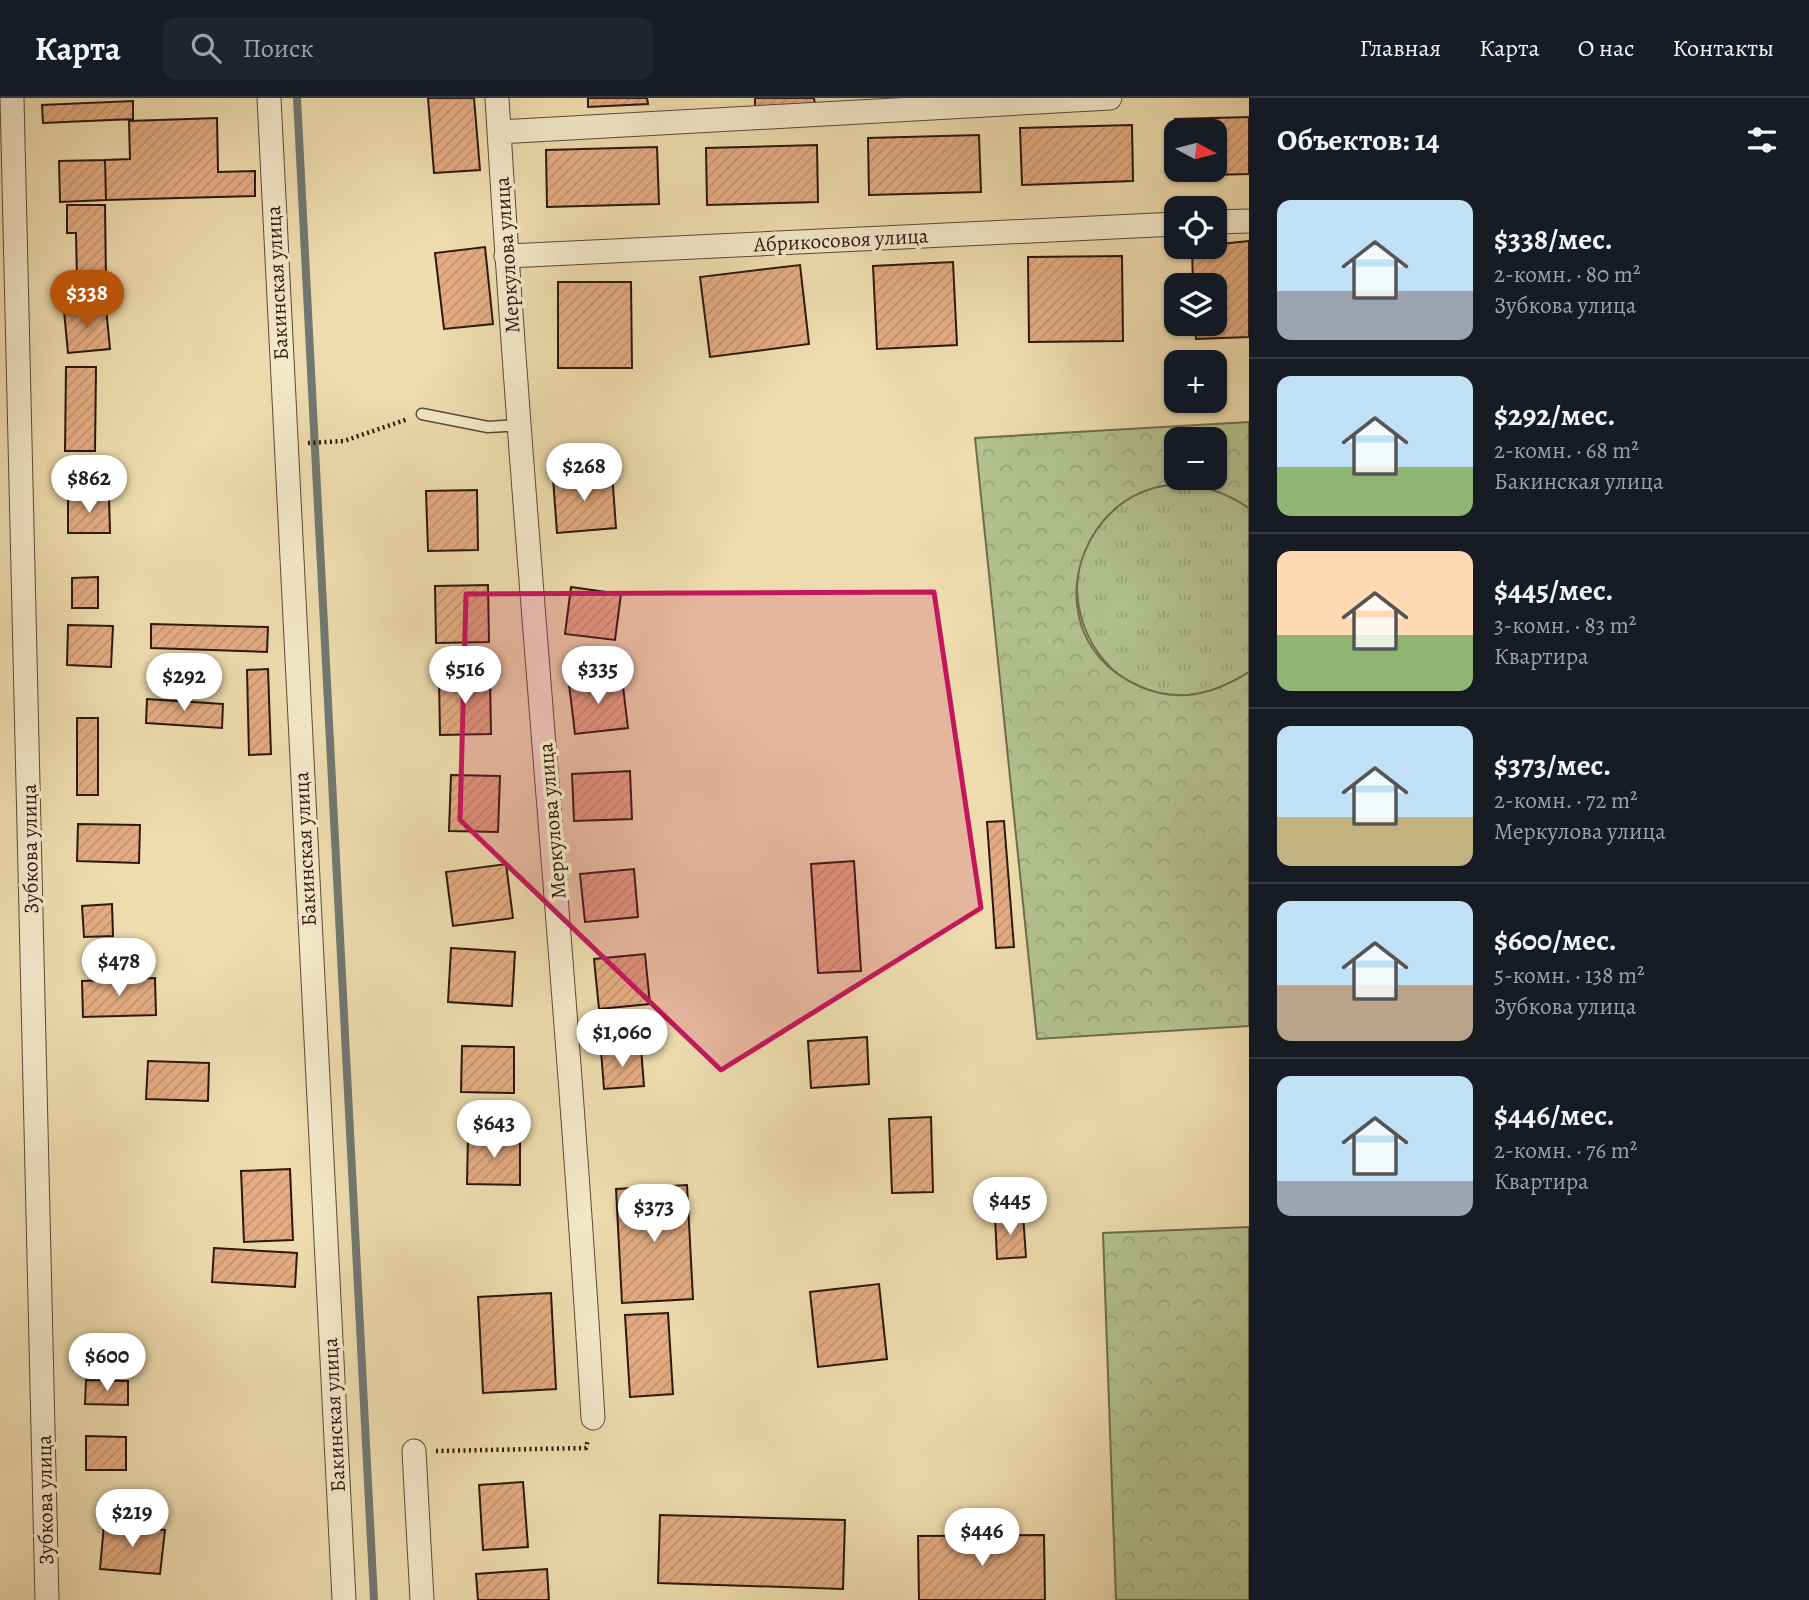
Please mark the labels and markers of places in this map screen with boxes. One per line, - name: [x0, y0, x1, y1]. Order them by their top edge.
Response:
- pin: $338: [46, 271, 128, 330]
- pin: $268: [543, 444, 625, 503]
- pin: $862: [48, 456, 130, 515]
- pin: $516: [424, 646, 506, 706]
- pin: $335: [557, 646, 639, 706]
- pin: $292: [143, 654, 225, 713]
- pin: $478: [78, 939, 160, 998]
- pin: $1,060: [565, 1010, 679, 1069]
- pin: $643: [453, 1100, 535, 1160]
- pin: $445: [969, 1178, 1051, 1237]
- pin: $373: [613, 1184, 695, 1244]
- pin: $600: [66, 1334, 148, 1393]
- pin: $219: [91, 1490, 173, 1549]
- pin: $446: [941, 1508, 1023, 1568]

